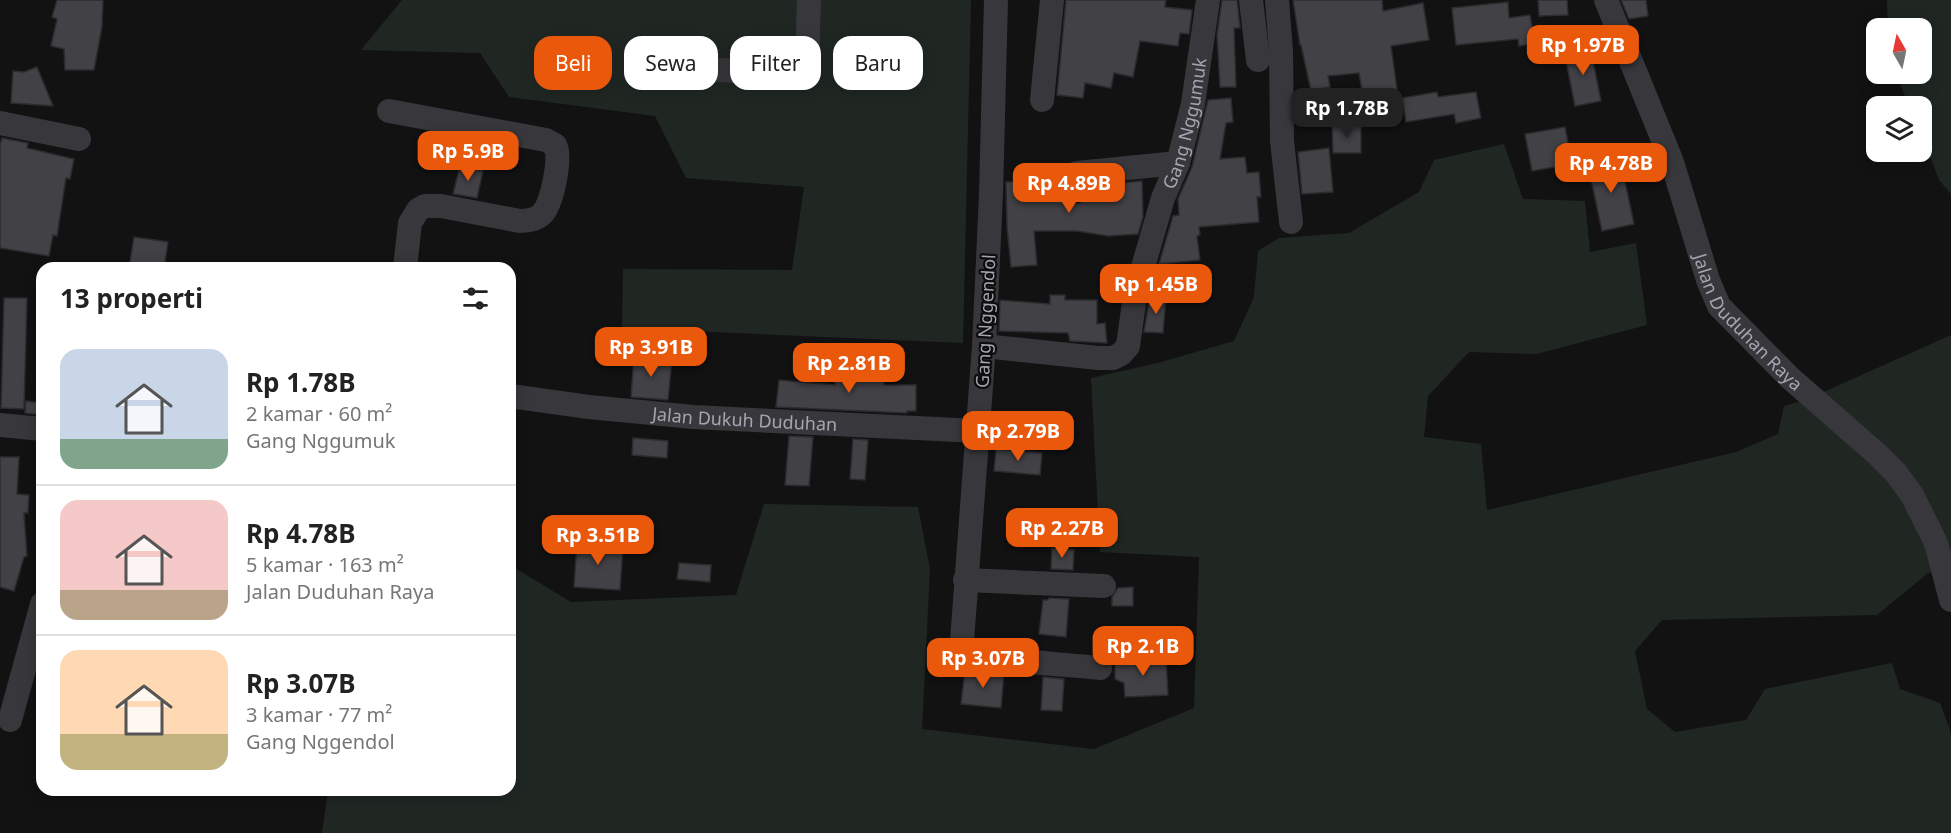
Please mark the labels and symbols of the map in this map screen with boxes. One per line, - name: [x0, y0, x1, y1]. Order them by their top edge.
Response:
- north arrow: [1866, 18, 1932, 84]
- pin: Rp 1.97B: [1521, 25, 1645, 76]
- street label: Gang Nggumuk: [1156, 56, 1212, 193]
- pin: Rp 1.78B: [1285, 88, 1409, 139]
- pin: Rp 5.9B: [413, 131, 523, 182]
- pin: Rp 4.78B: [1549, 143, 1673, 194]
- pin: Rp 4.89B: [1007, 163, 1131, 214]
- street label: Jalan Duduhan Raya: [1688, 249, 1808, 396]
- street label: Gang Nggendol: [970, 254, 1000, 388]
- pin: Rp 1.45B: [1094, 264, 1218, 315]
- pin: Rp 3.91B: [589, 327, 713, 378]
- pin: Rp 2.81B: [787, 343, 911, 394]
- street label: Jalan Dukuh Duduhan: [649, 401, 838, 436]
- pin: Rp 2.79B: [956, 411, 1080, 462]
- pin: Rp 2.27B: [1000, 508, 1124, 559]
- pin: Rp 3.51B: [536, 515, 660, 566]
- pin: Rp 2.1B: [1088, 626, 1198, 677]
- pin: Rp 3.07B: [921, 638, 1045, 689]

